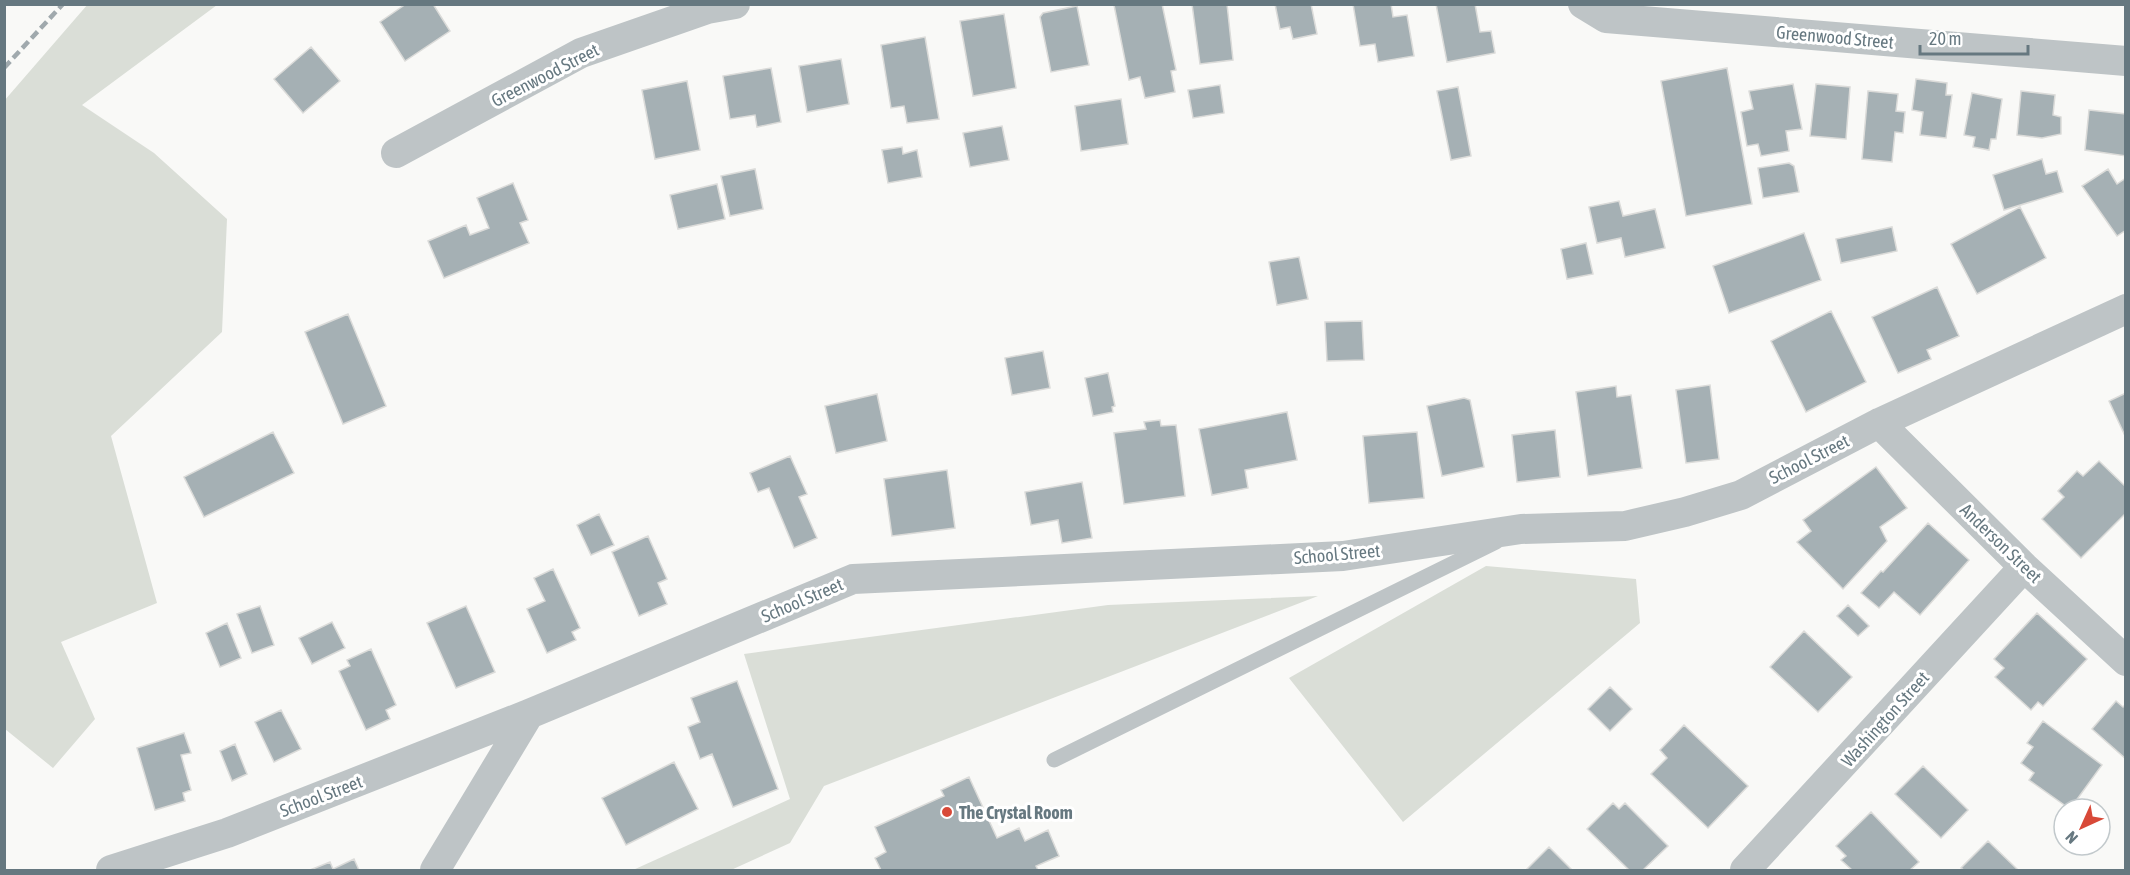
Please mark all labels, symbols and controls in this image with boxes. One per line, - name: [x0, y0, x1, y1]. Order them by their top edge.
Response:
- scale bar: [1920, 18, 2028, 56]
- street label: Greenwood Street: [1775, 21, 1895, 53]
- text: 20 m: [1929, 28, 1961, 49]
- street label: Greenwood Street: [488, 39, 602, 111]
- street label: School Street: [1766, 430, 1852, 488]
- street label: Anderson Street: [1956, 499, 2046, 587]
- street label: School Street: [1293, 540, 1381, 568]
- street label: School Street: [758, 573, 846, 627]
- street label: Washington Street: [1837, 667, 1933, 771]
- street label: School Street: [277, 771, 365, 821]
- north arrow: [2052, 797, 2112, 857]
- place label: The Crystal Room: [959, 802, 1073, 823]
- marker: The Crystal Room: [940, 805, 954, 819]
- text: N: [2062, 828, 2081, 847]

